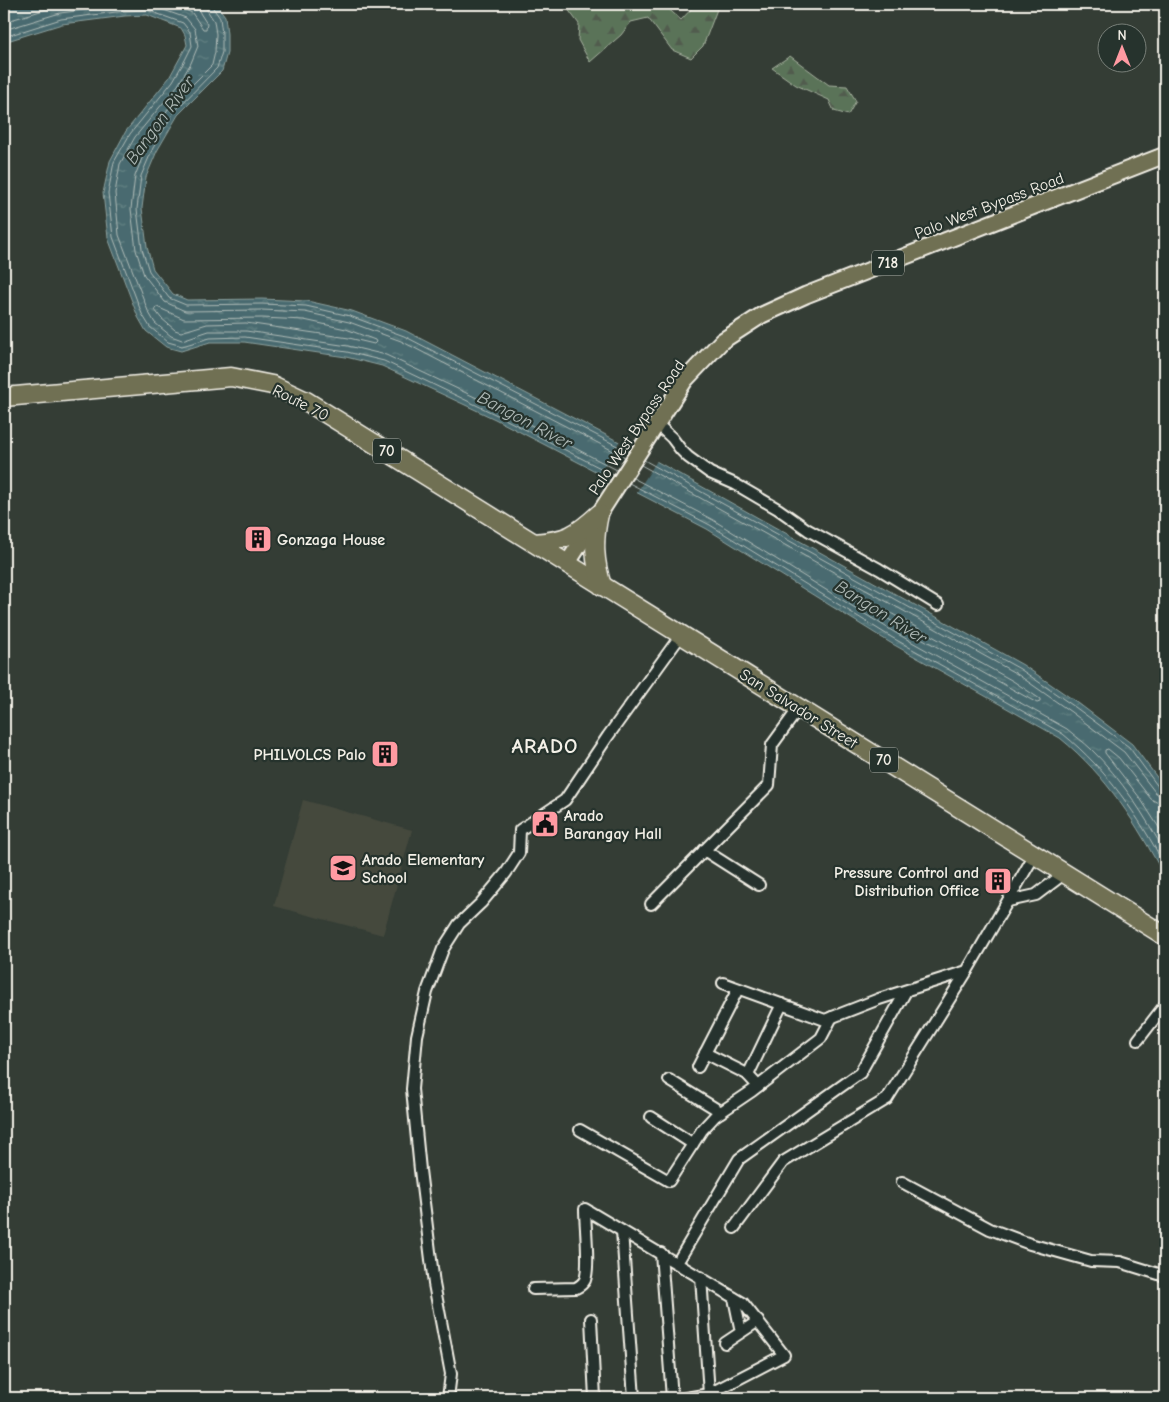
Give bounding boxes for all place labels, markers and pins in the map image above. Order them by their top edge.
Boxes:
building icon: Gonzaga House [243,524,273,554]
place label: Gonzaga House [277,531,385,549]
building icon: PHILVOLCS Palo [370,739,400,769]
place label: PHILVOLCS Palo [254,746,366,764]
place label: Arado Barangay Hall [564,807,662,843]
public building icon: Arado Barangay Hall [530,809,560,839]
place label: Arado Elementary School [362,851,485,887]
school or university icon: Arado Elementary School [328,853,358,883]
place label: Pressure Control and Distribution Office [834,864,979,900]
building icon: Pressure Control and Distribution Office [983,866,1013,896]

